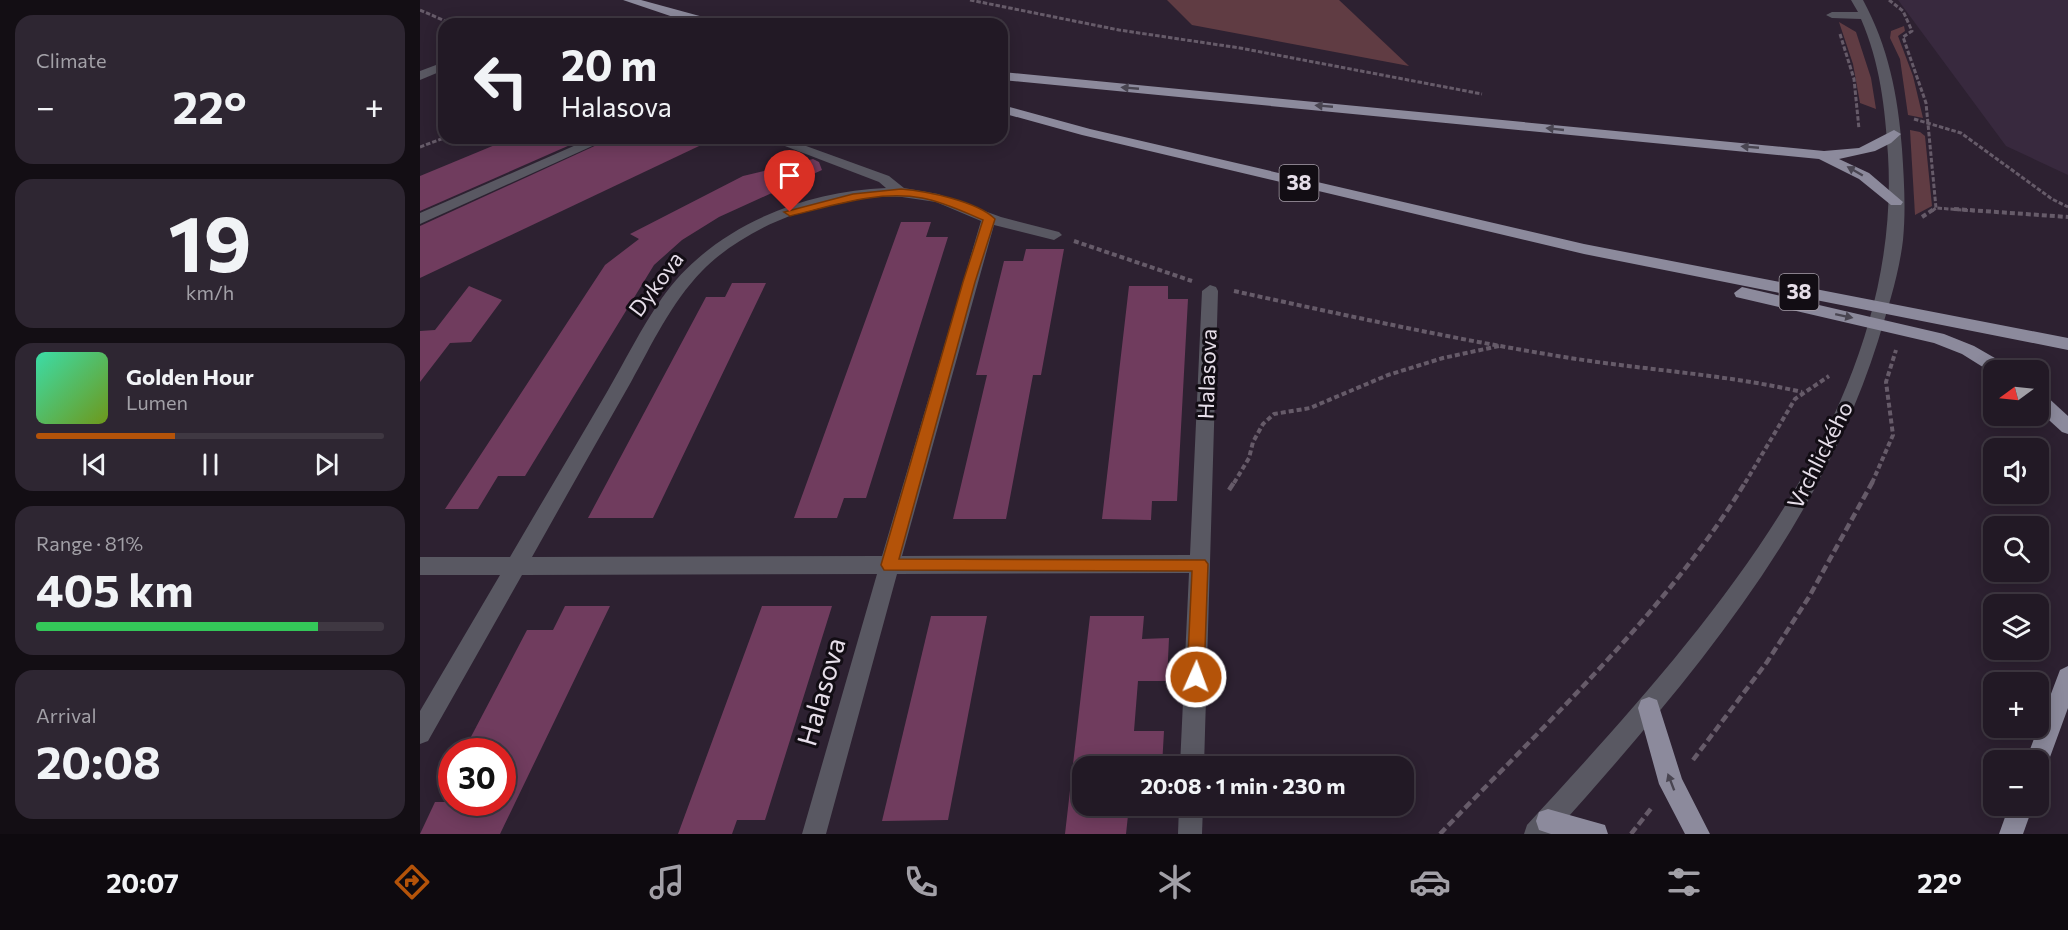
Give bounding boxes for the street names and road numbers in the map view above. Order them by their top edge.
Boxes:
road number: 38 [1280,165,1318,201]
street label: Dykova [622,246,689,322]
road number: 38 [1780,274,1818,310]
street label: Halasova [1191,328,1222,420]
street label: Vrchlického [1781,397,1858,513]
street label: Halasova [789,634,852,749]

